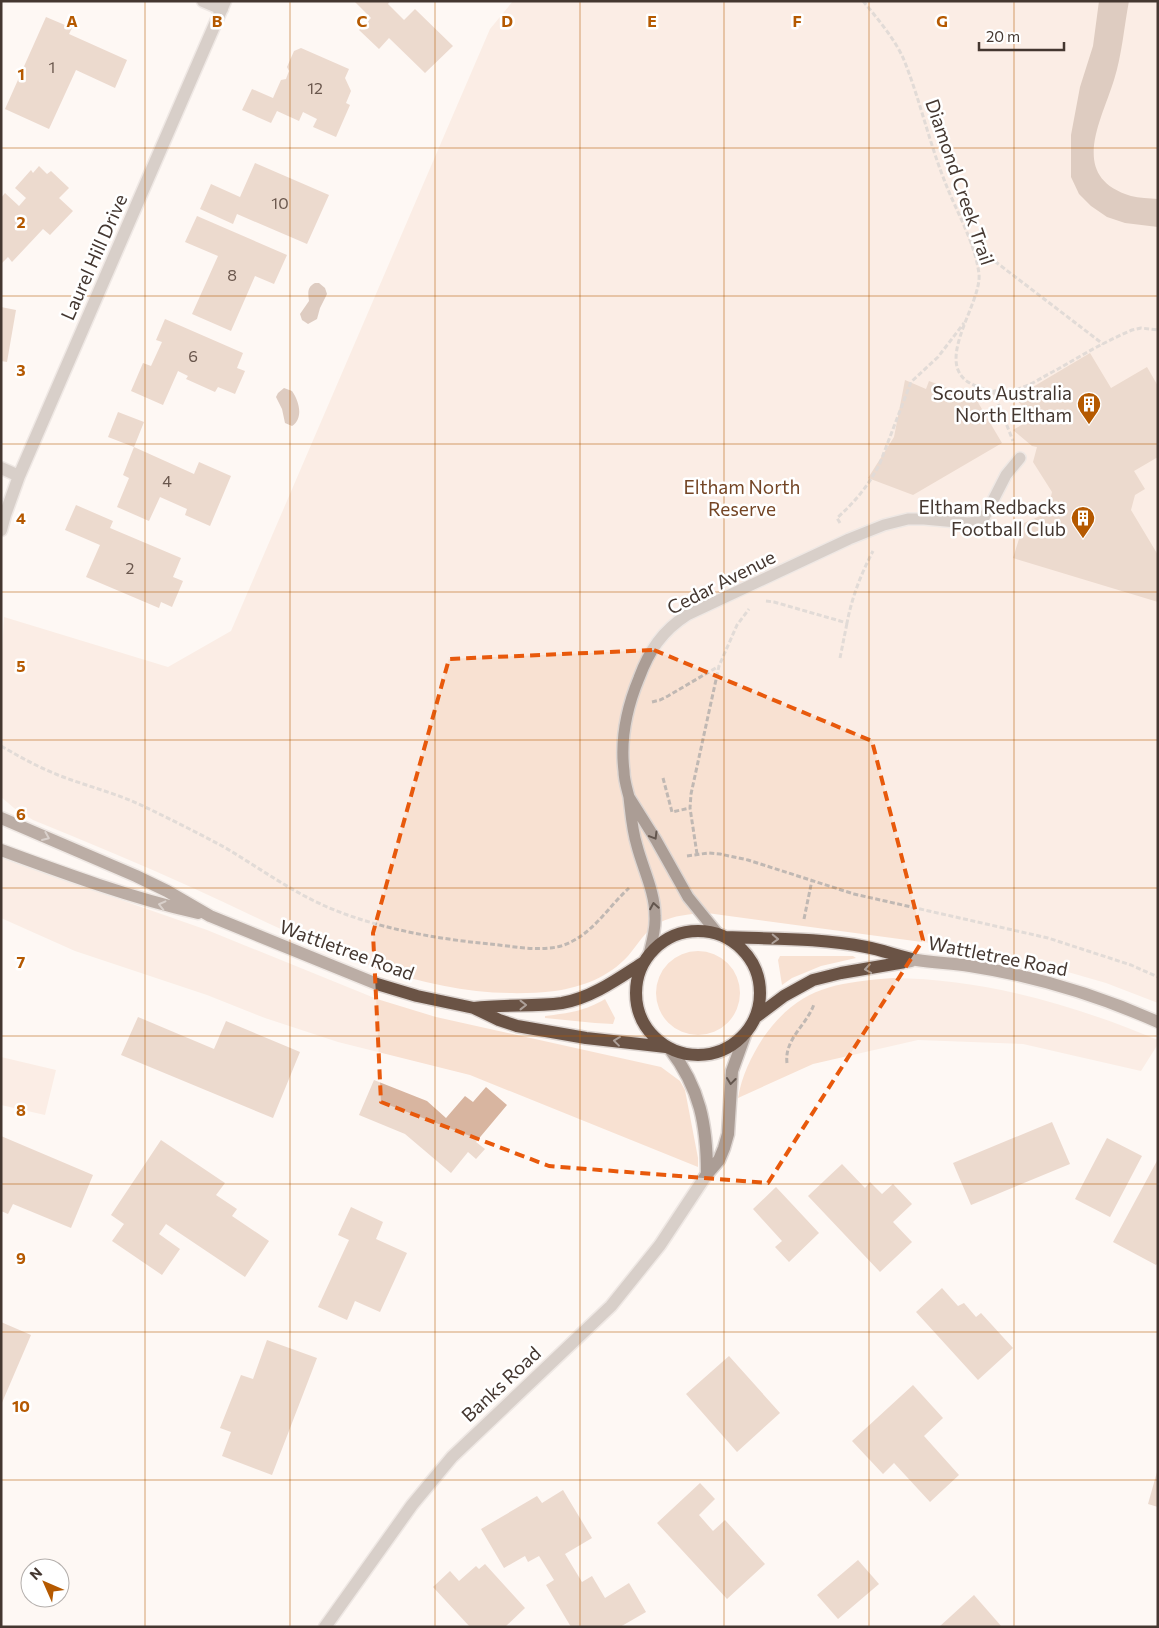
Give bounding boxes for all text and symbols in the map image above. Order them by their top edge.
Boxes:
text: A [66,11,78,30]
text: B [212,11,223,30]
text: C [357,11,368,30]
text: D [501,11,513,30]
text: E [647,11,657,30]
text: F [792,11,802,30]
text: G [936,11,948,30]
scale bar [979,20,1064,52]
text: 20 m [986,27,1020,45]
house number: 1 [49,57,55,76]
text: 1 [17,64,25,83]
house number: 12 [307,78,323,97]
street label: Diamond Creek Trail [921,96,1000,268]
street label: Laurel Hill Drive [55,190,132,323]
house number: 10 [271,193,289,212]
text: 2 [16,212,26,231]
house number: 8 [227,265,237,284]
house number: 6 [188,346,198,365]
text: 3 [16,360,26,379]
place label: Scouts Australia North Eltham [933,381,1072,426]
building icon: Scouts Australia North Eltham [1076,391,1102,425]
house number: 4 [162,471,172,490]
park label: Eltham North Reserve [684,475,800,520]
place label: Eltham Redbacks Football Club [918,495,1066,540]
building icon: Eltham Redbacks Football Club [1070,505,1096,539]
text: 4 [16,508,26,527]
street label: Cedar Avenue [663,544,779,619]
house number: 2 [126,558,135,577]
text: 5 [16,656,26,675]
text: 6 [16,804,26,823]
one-way arrow [41,831,50,842]
one-way arrow [648,831,658,840]
one-way arrow [158,900,167,911]
one-way arrow [649,902,659,911]
street label: Wattletree Road [277,914,418,985]
street label: Wattletree Road [926,931,1070,980]
one-way arrow [772,934,779,944]
text: 7 [17,952,26,971]
one-way arrow [864,963,872,974]
one-way arrow [520,1000,527,1010]
one-way arrow [613,1036,621,1047]
one-way arrow [726,1077,737,1085]
text: 8 [16,1100,26,1119]
text: 9 [16,1248,26,1267]
street label: Banks Road [456,1341,545,1426]
text: 10 [12,1396,30,1415]
north arrow [20,1558,70,1608]
text: N [26,1564,45,1583]

